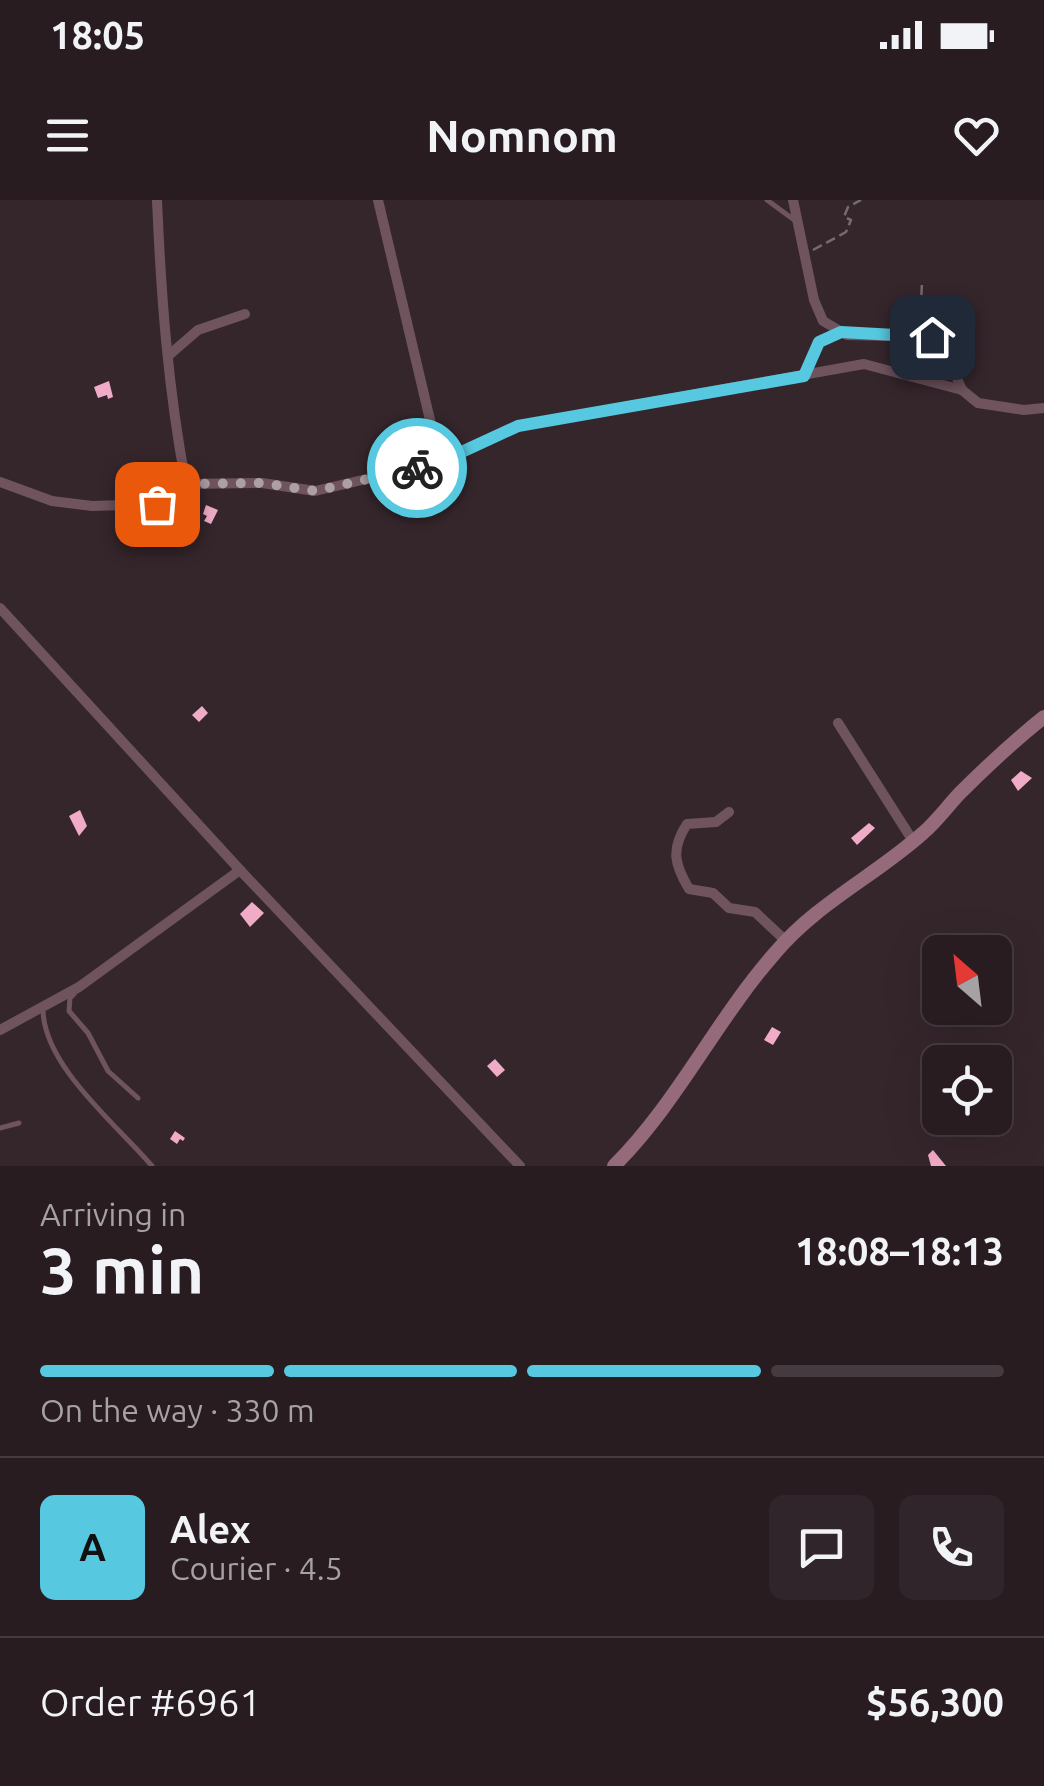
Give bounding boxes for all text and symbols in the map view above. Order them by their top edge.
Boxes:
text: 18:05 [50,14,145,56]
icon: menu [40,108,95,163]
icon: heart [949,108,1004,163]
text: Nomnom [426,110,618,161]
pin [890,295,975,380]
icon: home [905,310,960,365]
courier [367,418,467,518]
icon: bike [390,441,445,496]
pin [115,462,200,547]
icon: bag [130,477,185,532]
north arrow [922,935,1012,1025]
map controls [922,935,1012,1135]
button: locate [922,1045,1012,1135]
text: Arriving in [40,1196,186,1232]
text: 18:08–18:13 [795,1230,1004,1272]
text: 3 min [40,1233,204,1306]
text: On the way · 330 m [40,1392,315,1428]
button: chat [769,1495,874,1600]
button: phone [899,1495,1004,1600]
text: Alex [170,1508,251,1550]
text: A [79,1526,106,1568]
text: Courier · 4.5 [170,1550,343,1586]
text: Order #6961 [40,1681,261,1723]
text: $56,300 [866,1681,1004,1723]

